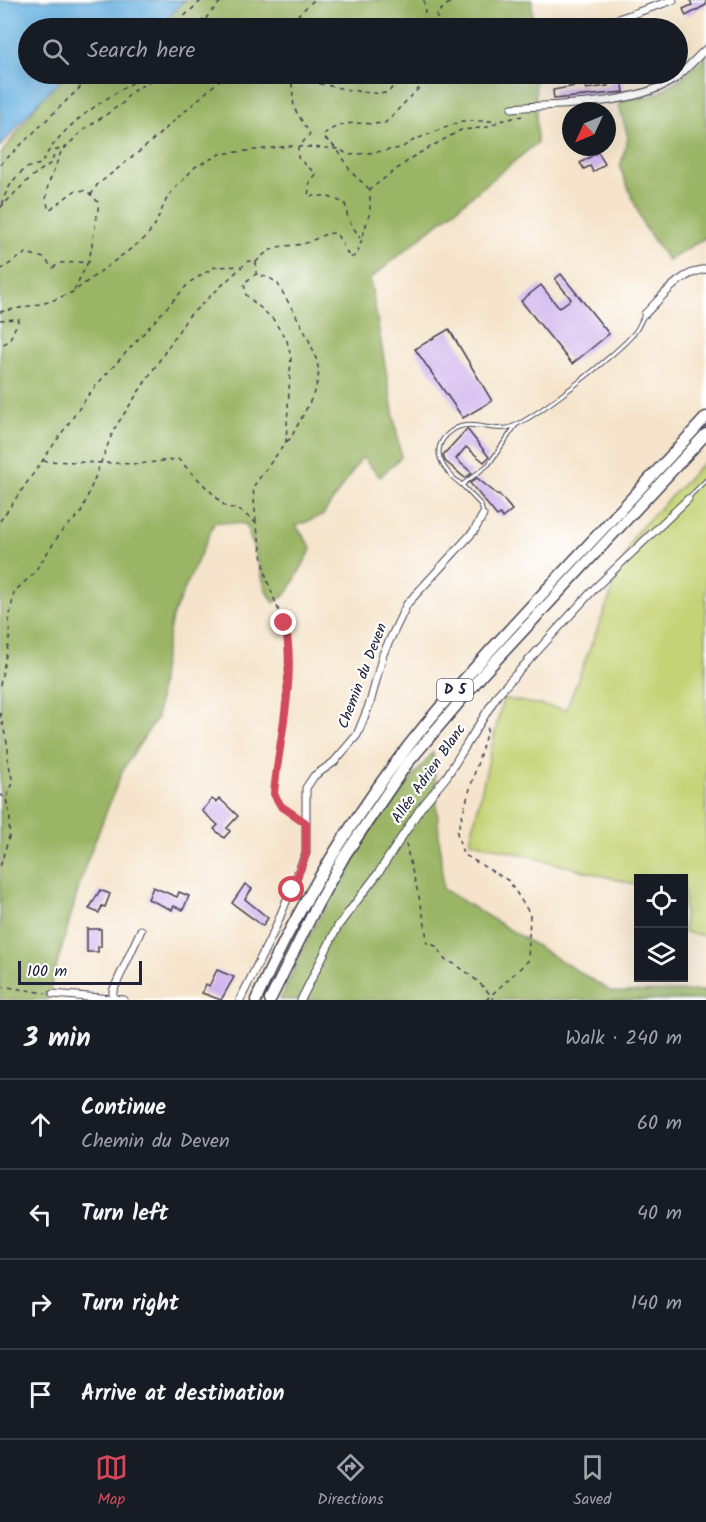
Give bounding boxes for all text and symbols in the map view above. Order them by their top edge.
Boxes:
search box [18,18,688,84]
text: Search here [87,34,195,69]
icon: search [39,35,72,68]
north arrow [562,102,616,156]
route end [270,609,296,635]
street label: Chemin du Deven [332,620,394,732]
road number: D 5 [437,679,473,701]
street label: Allée Adrien Blanc [386,719,472,829]
map controls [634,874,688,982]
button: locate [634,874,688,928]
route start [278,876,304,902]
button: layers [634,928,688,982]
scale bar [18,958,142,986]
text: 100 m [27,959,67,984]
text: 3 min [24,1018,91,1060]
text: Walk · 240 m [565,1023,682,1055]
text: Continue [81,1091,166,1126]
icon: ahead [24,1108,57,1141]
text: 60 m [637,1108,682,1140]
text: Chemin du Deven [81,1126,230,1158]
text: Turn left [81,1197,168,1232]
icon: left [24,1198,57,1231]
text: 40 m [637,1198,682,1230]
text: Turn right [81,1287,179,1322]
icon: right [24,1288,57,1321]
text: 140 m [631,1288,682,1320]
text: Arrive at destination [81,1377,284,1412]
icon: arrive [24,1378,57,1411]
tab: Map [95,1451,128,1512]
tab: Directions [317,1451,384,1512]
tab: Saved [573,1451,611,1512]

